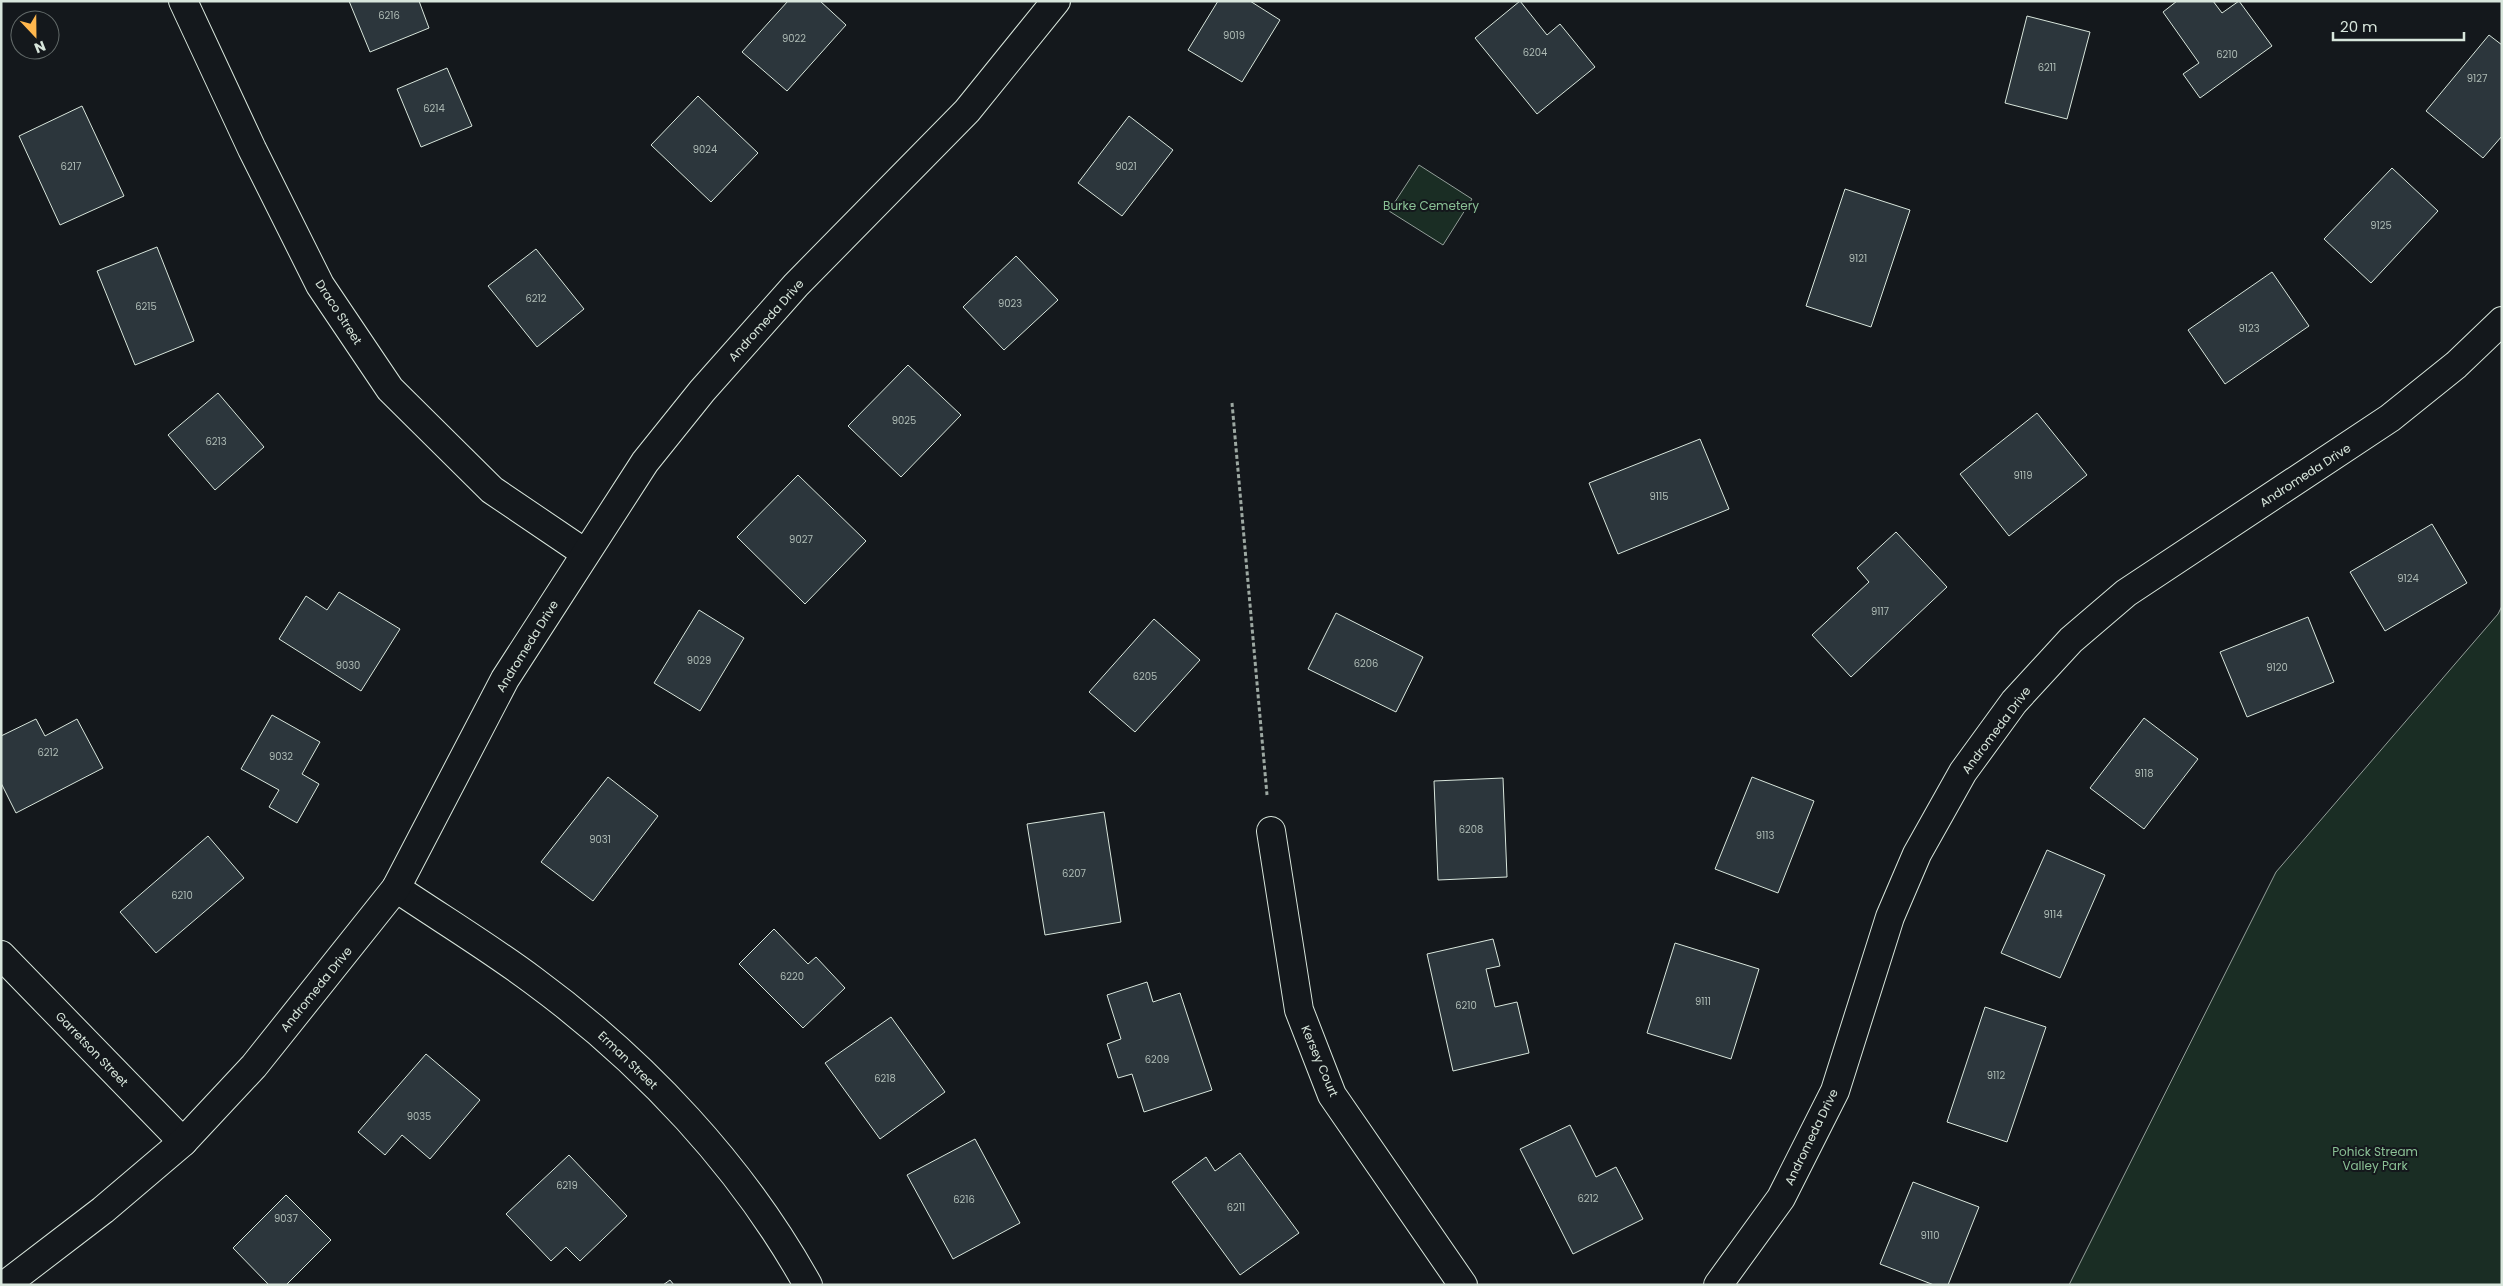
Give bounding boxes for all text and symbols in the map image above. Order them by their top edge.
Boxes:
house number: 6216 [378,8,400,23]
north arrow [10,10,60,60]
scale bar [2333,10,2464,42]
text: 20 m [2340,16,2378,37]
house number: 9019 [1223,28,1245,43]
house number: 9022 [782,31,806,46]
text: N [31,36,48,58]
house number: 6204 [1523,45,1547,60]
house number: 6210 [2216,47,2238,62]
house number: 6211 [2038,60,2056,75]
house number: 9127 [2467,71,2488,86]
house number: 6214 [423,101,445,116]
house number: 9024 [693,142,717,157]
house number: 6217 [61,159,82,174]
house number: 9021 [1115,159,1137,174]
park label: Burke Cemetery [1383,197,1479,214]
house number: 9125 [2370,218,2392,233]
house number: 9121 [1849,251,1867,266]
street label: Andromeda Drive [724,275,808,365]
street label: Draco Street [312,276,366,348]
house number: 6212 [525,291,547,306]
house number: 9023 [998,296,1022,311]
house number: 6215 [135,299,157,314]
house number: 9123 [2238,321,2260,336]
house number: 9025 [892,413,916,428]
house number: 6213 [205,434,227,449]
street label: Andromeda Drive [2256,439,2354,511]
house number: 9119 [2014,468,2033,483]
house number: 9115 [1650,489,1668,504]
house number: 9027 [789,532,813,547]
house number: 9124 [2397,571,2419,586]
street label: Andromeda Drive [492,597,562,695]
house number: 9117 [1871,604,1890,619]
house number: 9029 [687,653,711,668]
house number: 6206 [1354,656,1378,671]
house number: 9030 [336,658,360,673]
house number: 9120 [2266,660,2288,675]
house number: 6205 [1133,669,1157,684]
street label: Andromeda Drive [1958,683,2034,777]
house number: 6212 [37,745,59,760]
house number: 9032 [269,749,293,764]
house number: 9118 [2134,766,2154,781]
house number: 6208 [1459,822,1483,837]
house number: 9113 [1756,828,1774,843]
house number: 9031 [589,832,611,847]
house number: 6207 [1062,866,1086,881]
house number: 6210 [171,888,193,903]
house number: 9114 [2044,907,2063,922]
street label: Andromeda Drive [276,943,356,1035]
house number: 6220 [780,969,804,984]
house number: 9111 [1695,994,1711,1009]
house number: 6210 [1455,998,1477,1013]
street label: Garretson Street [52,1008,132,1090]
street label: Kersey Court [1297,1023,1343,1099]
street label: Erman Street [594,1027,662,1093]
house number: 6209 [1145,1052,1169,1067]
house number: 9112 [1987,1068,2005,1083]
house number: 6218 [874,1071,896,1086]
street label: Andromeda Drive [1780,1086,1842,1188]
house number: 9035 [407,1109,431,1124]
park label: Pohick Stream Valley Park [2332,1143,2418,1174]
house number: 6219 [556,1178,578,1193]
house number: 6212 [1577,1191,1599,1206]
house number: 6216 [953,1192,975,1207]
house number: 6211 [1227,1200,1245,1215]
house number: 9037 [274,1211,299,1226]
house number: 9110 [1921,1228,1939,1243]

